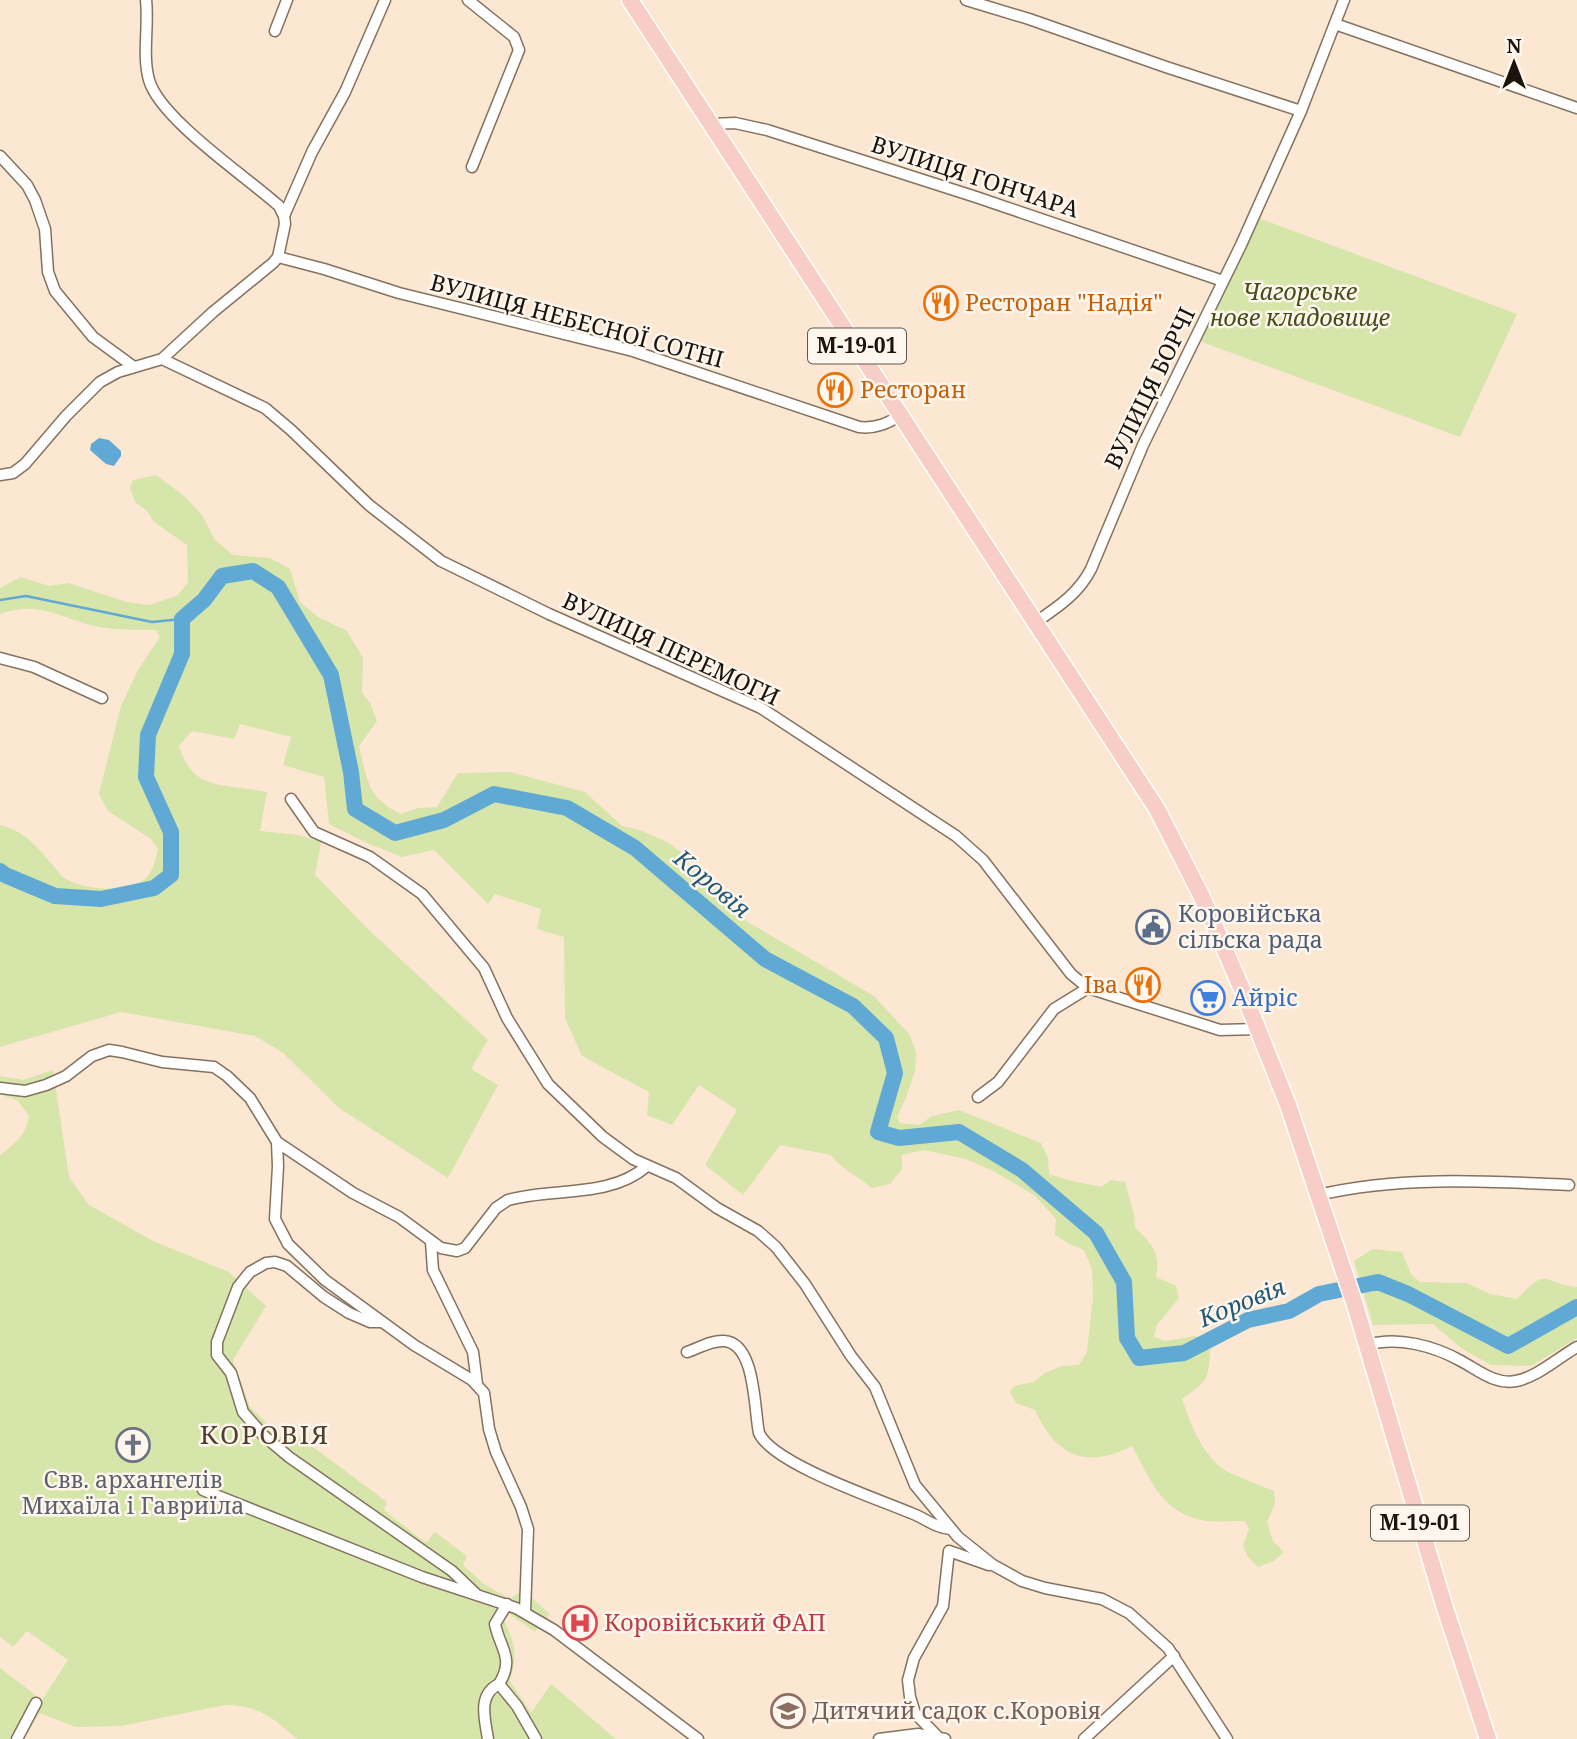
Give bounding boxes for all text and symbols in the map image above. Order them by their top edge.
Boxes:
north arrow [1479,28,1549,98]
text: N [1507,33,1522,59]
street label: ВУЛИЦЯ ГОНЧАРА [867,127,1084,225]
street label: ВУЛИЦЯ НЕБЕСНОЇ СОТНІ [427,265,728,375]
park label: Чагорське нове кладовище [1210,275,1390,333]
restaurant icon: Ресторан "Надія" [922,284,960,322]
place label: Ресторан "Надія" [965,286,1163,318]
street label: ВУЛИЦЯ БОРЧІ [1096,301,1202,474]
road number: М-19-01 [808,328,906,364]
restaurant icon: Ресторан [816,371,854,409]
place label: Ресторан [860,373,966,405]
street label: ВУЛИЦЯ ПЕРЕМОГИ [558,584,785,712]
water label: Коровія [667,840,759,925]
place label: Коровійська сільска рада [1178,897,1323,955]
public building icon: Коровійська сільска рада [1134,908,1172,946]
restaurant icon: Іва [1124,966,1162,1004]
place label: Іва [1084,968,1118,1000]
supermarket icon: Айріс [1189,979,1227,1017]
place label: Айріс [1232,981,1298,1013]
water label: Коровія [1192,1269,1290,1334]
district label: КОРОВІЯ [200,1416,330,1452]
church icon: Свв. архангелів Михаїла і Гавриїла [114,1426,152,1464]
place label: Свв. архангелів Михаїла і Гавриїла [22,1463,244,1521]
road number: М-19-01 [1371,1506,1469,1540]
hospital icon: Коровійський ФАП [561,1604,599,1642]
place label: Коровійський ФАП [604,1606,826,1638]
school or university icon: Дитячий садок с.Коровія [769,1692,807,1730]
place label: Дитячий садок с.Коровія [812,1694,1101,1726]

